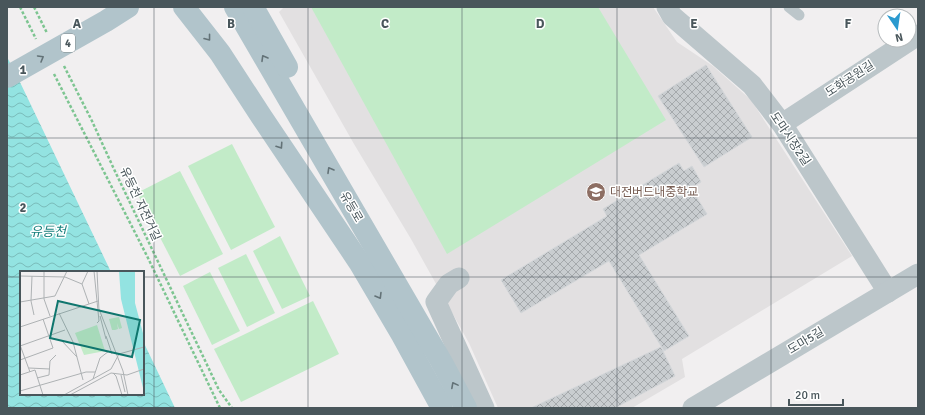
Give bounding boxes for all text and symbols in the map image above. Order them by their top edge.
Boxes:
north arrow [877,8,917,48]
text: A [73,16,82,32]
text: B [227,16,235,32]
text: C [381,16,389,32]
text: D [536,16,545,32]
text: E [690,16,698,32]
text: F [845,16,852,32]
text: N [894,30,904,44]
one-way arrow [203,33,210,40]
road number: 4 [61,34,75,52]
one-way arrow [262,55,269,62]
one-way arrow [37,56,44,63]
street label: 도화공원길 [823,58,877,100]
text: 1 [19,62,27,78]
street label: 도마시장2길 [767,109,813,169]
one-way arrow [275,141,282,148]
street label: 유등천 자전거길 [116,165,164,243]
one-way arrow [327,167,334,174]
school or university icon: 대전버드내중학교 [585,181,607,203]
place label: 대전버드내중학교 [610,185,698,200]
street label: 유등로 [336,189,366,225]
text: 2 [19,200,27,216]
water label: 유등천 [30,224,67,240]
inset map [20,271,144,395]
one-way arrow [374,292,381,299]
street label: 도마5길 [785,324,827,358]
one-way arrow [451,381,458,389]
scale bar [789,381,843,407]
text: 20 m [795,388,820,403]

